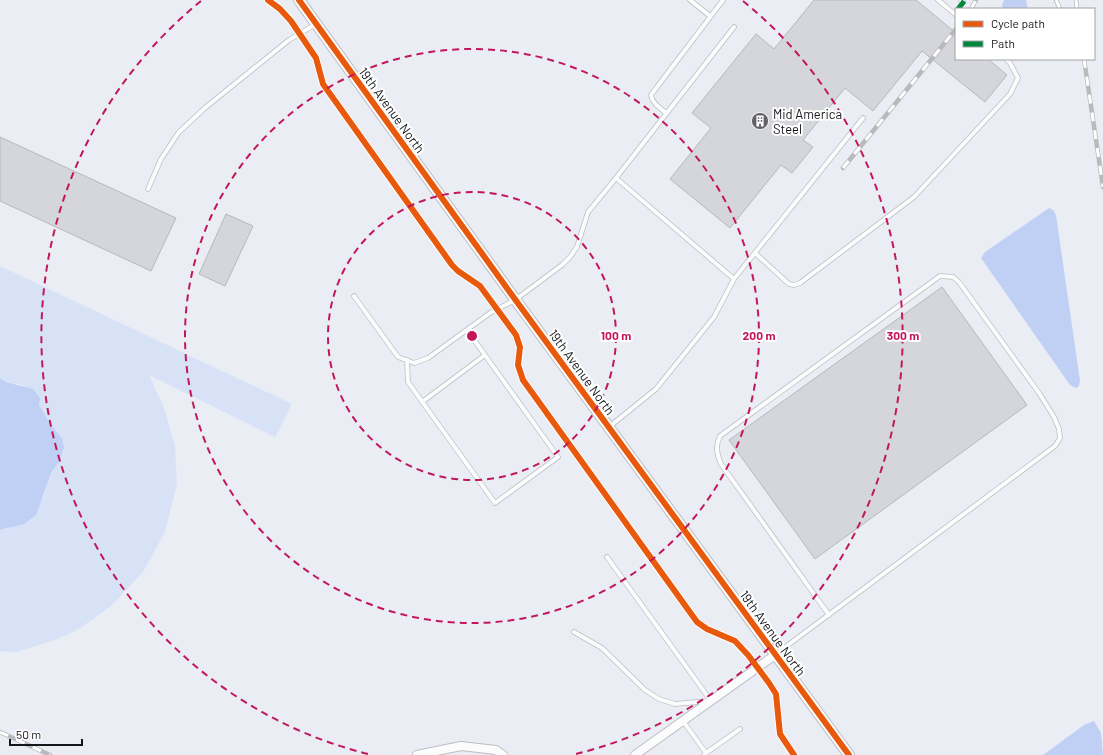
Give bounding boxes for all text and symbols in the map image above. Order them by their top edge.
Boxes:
legend [955,8,1095,60]
text: Cycle path [991,16,1045,30]
text: Path [991,36,1015,50]
street label: 19th Avenue North [356,64,428,156]
place label: Mid America Steel [773,106,842,137]
building icon: Mid America Steel [750,111,770,131]
street label: 19th Avenue North [546,326,618,418]
text: 100 m [601,328,631,342]
text: 200 m [743,328,775,342]
text: 300 m [887,328,919,342]
centre of rings [465,329,479,343]
street label: 19th Avenue North [737,587,809,679]
scale bar [10,721,82,747]
text: 50 m [16,727,41,741]

